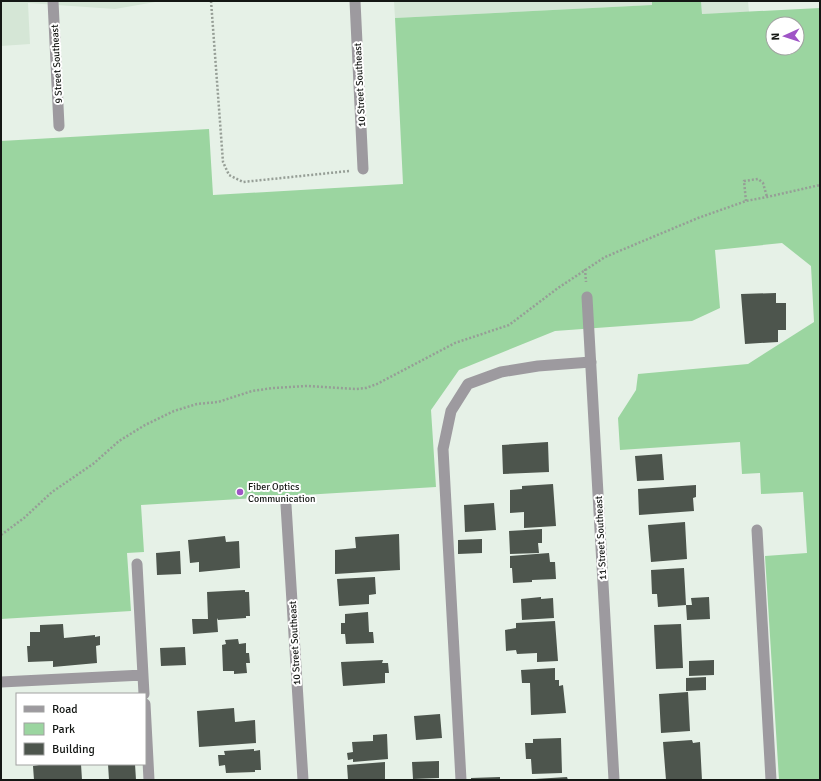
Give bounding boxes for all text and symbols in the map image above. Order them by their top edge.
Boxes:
north arrow [765,16,805,56]
street label: 9 Street Southeast [49,24,65,104]
text: N [769,32,782,41]
street label: 10 Street Southeast [352,42,368,127]
place label: Fiber Optics Communication [248,481,315,505]
marker: Fiber Optics Communication [235,487,245,497]
street label: 11 Street Southeast [593,495,609,580]
street label: 10 Street Southeast [287,600,303,685]
legend [16,693,146,765]
text: Road [52,702,78,717]
text: Park [52,722,75,737]
text: Building [52,742,95,757]

